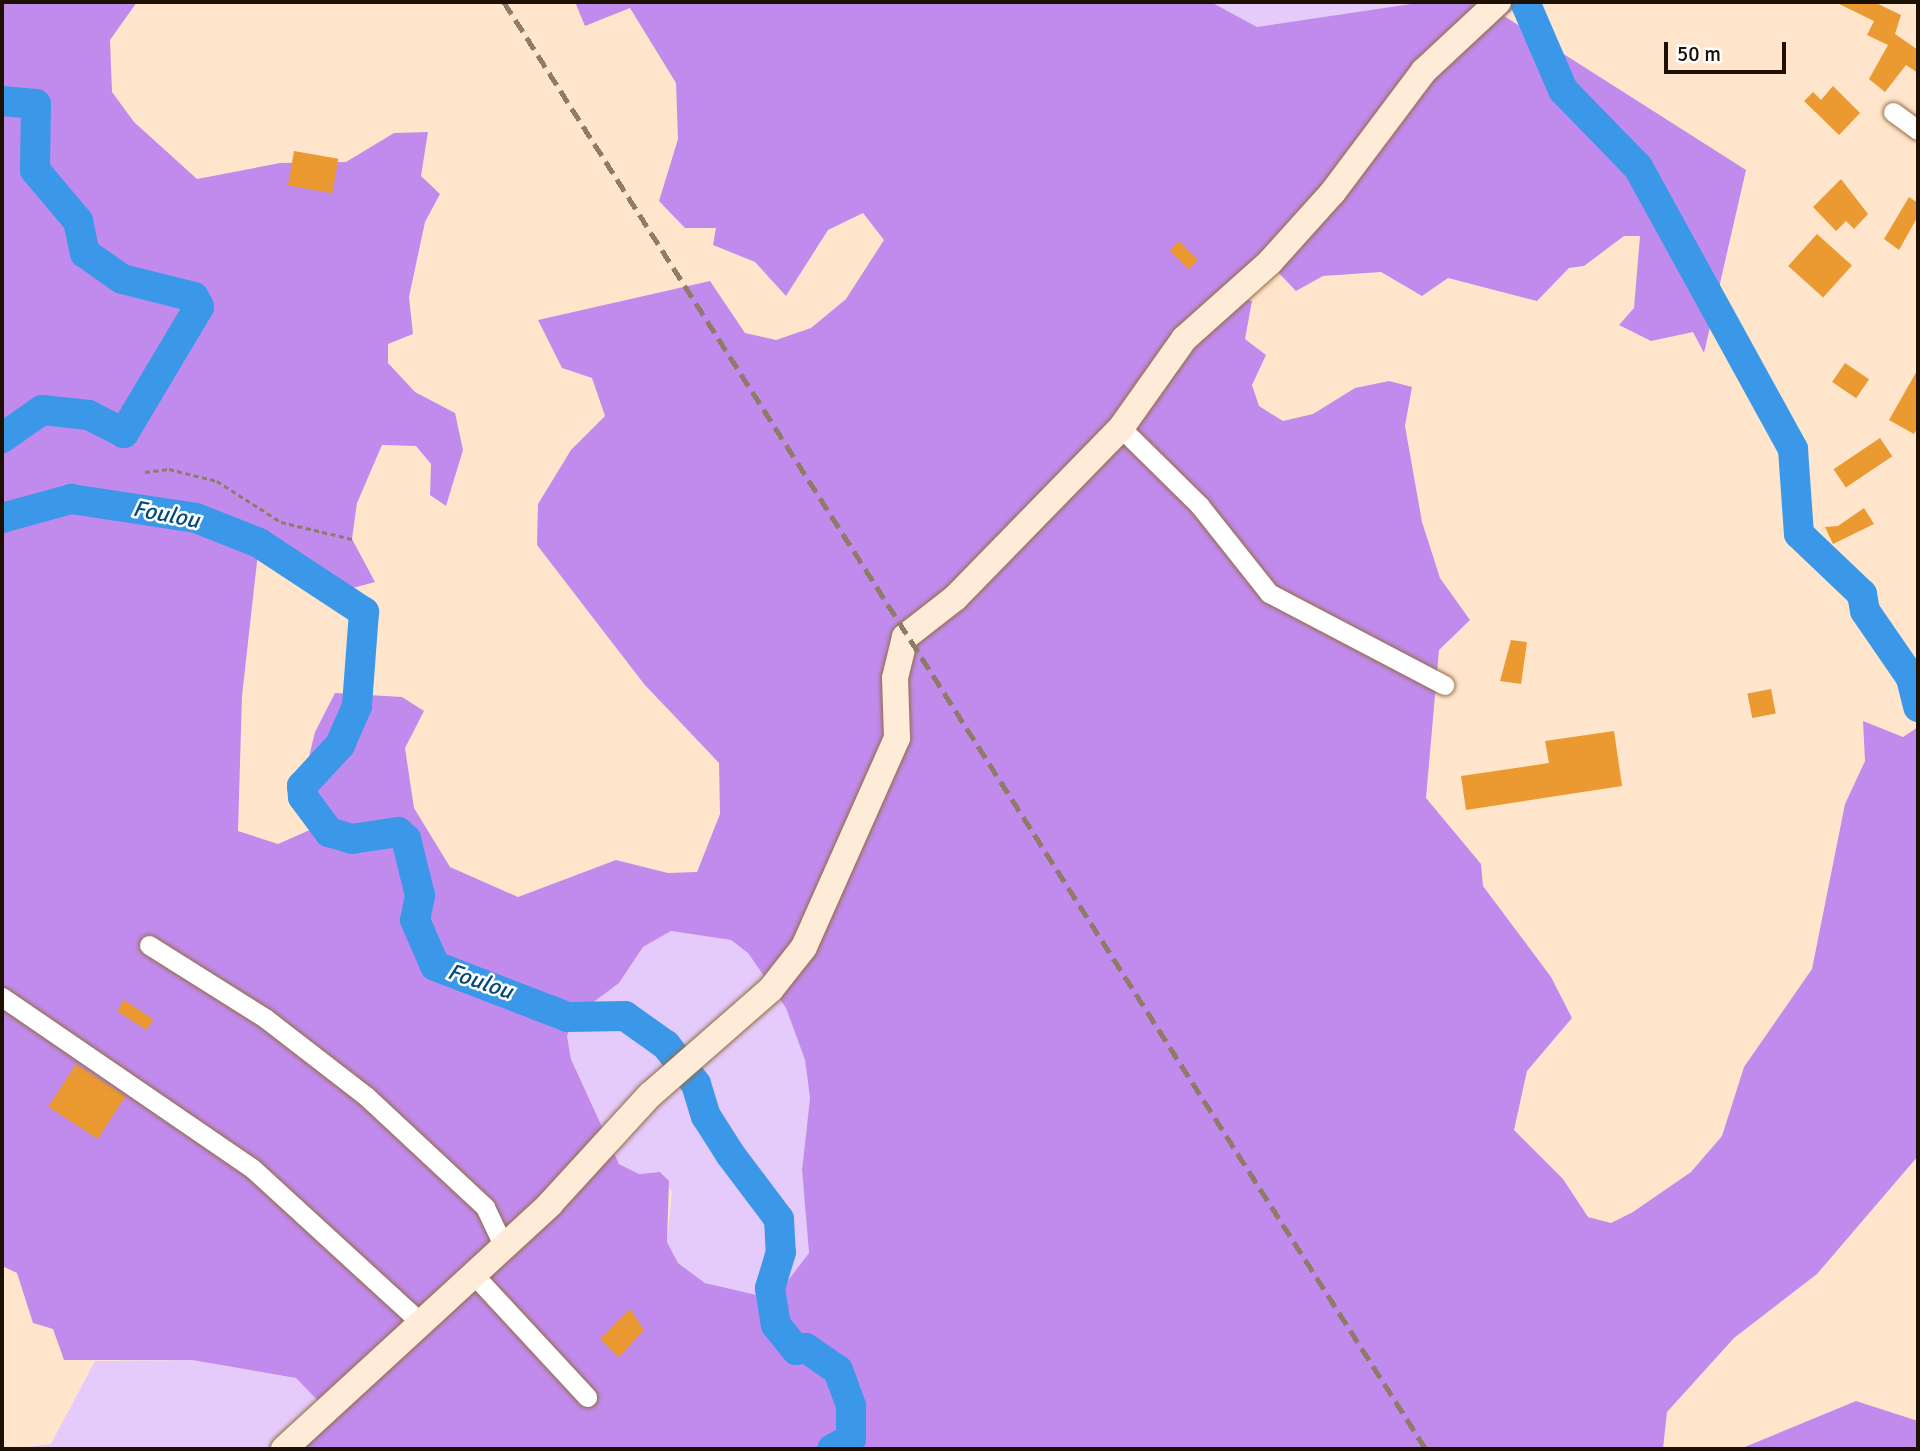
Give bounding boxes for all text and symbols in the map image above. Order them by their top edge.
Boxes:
scale bar [1668,28,1790,72]
text: 50 m [1677,41,1721,67]
water label: Foulou [131,495,201,535]
water label: Foulou [444,958,516,1006]

